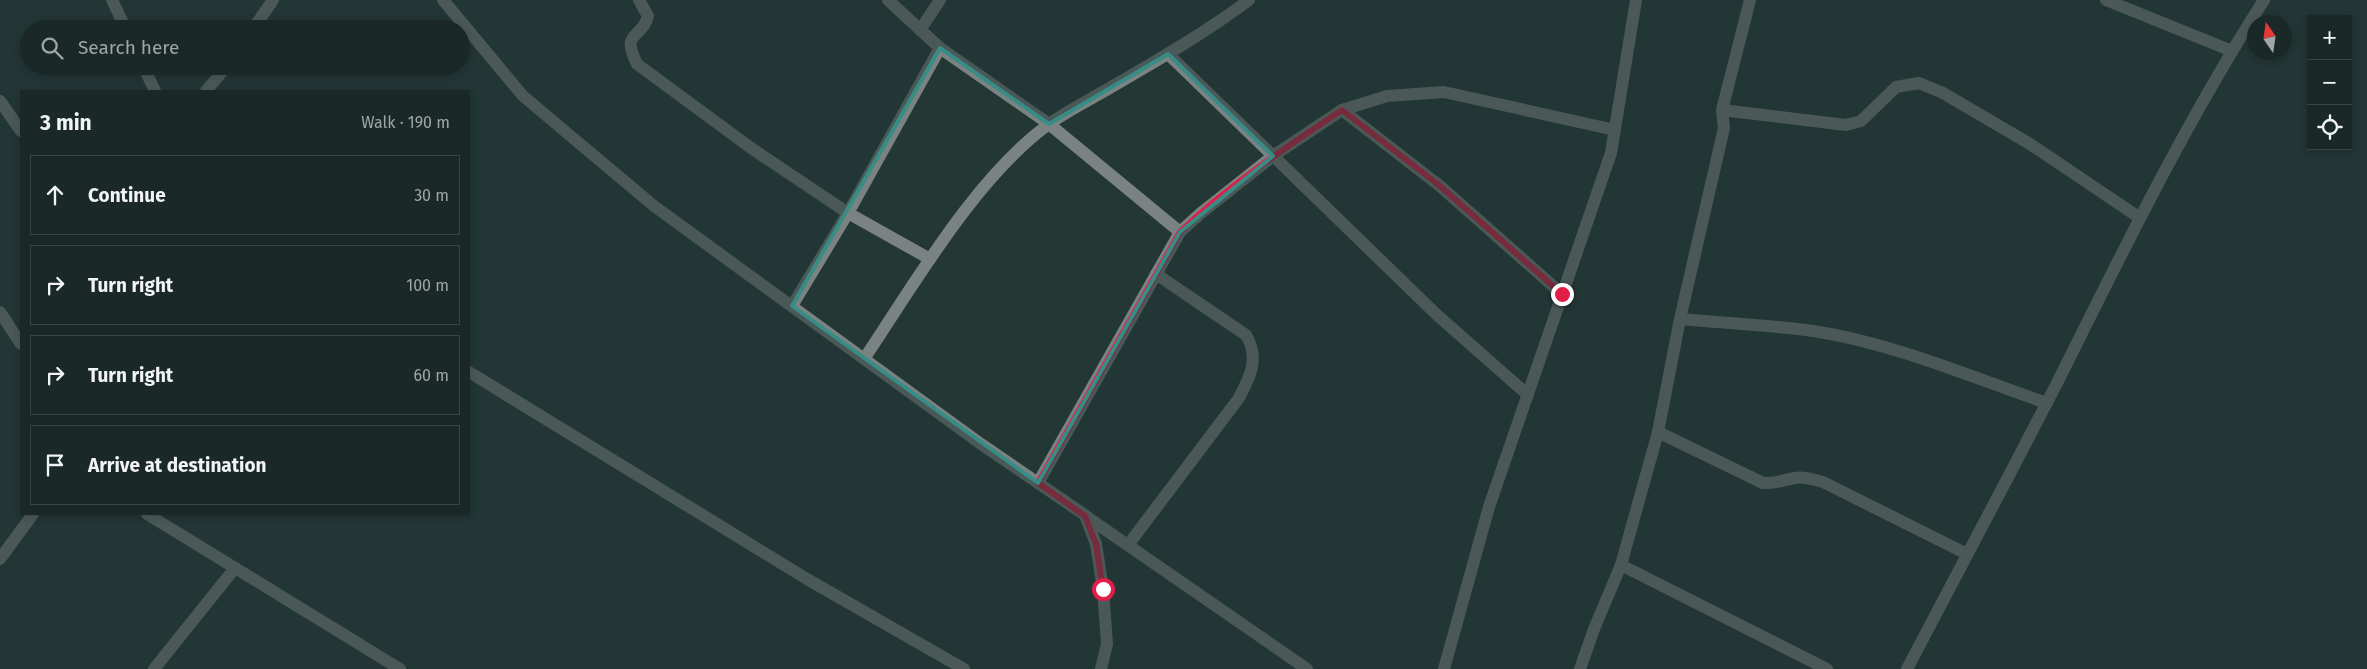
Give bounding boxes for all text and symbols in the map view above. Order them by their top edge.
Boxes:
north arrow [2247,15,2292,60]
map controls [2307,15,2352,150]
button: + [2307,15,2352,60]
search box [20,20,470,75]
icon: search [38,34,66,62]
text: Search here [78,36,179,59]
button: − [2307,60,2352,105]
button: locate [2307,105,2352,150]
text: 3 min [40,110,92,136]
text: Walk · 190 m [361,113,450,132]
icon: ahead [41,181,69,209]
text: Continue [88,184,166,207]
text: 30 m [414,186,449,205]
icon: right [41,271,69,299]
text: Turn right [88,274,173,297]
text: 100 m [406,276,449,295]
route end [1551,283,1574,306]
icon: right [41,361,69,389]
text: Turn right [88,364,173,387]
text: 60 m [414,366,449,385]
icon: arrive [41,451,69,479]
text: Arrive at destination [88,454,267,477]
route start [1092,578,1115,601]

